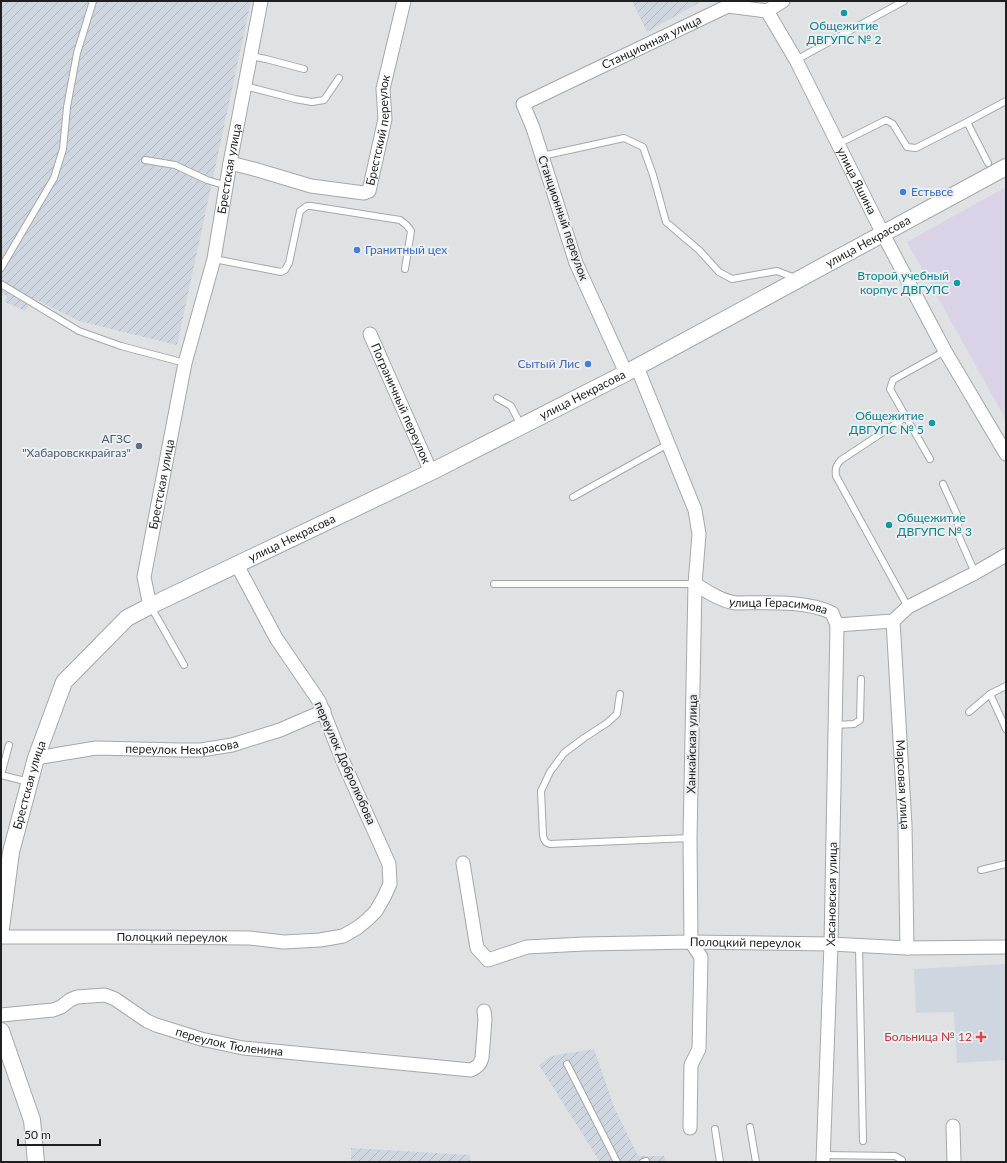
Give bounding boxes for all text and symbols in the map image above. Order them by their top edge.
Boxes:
marker: Общежитие ДВГУПС № 2 [839,8,849,18]
street label: Станционная улица [599,12,704,72]
place label: Общежитие ДВГУПС № 2 [807,18,882,47]
street label: Брестский переулок [362,72,393,187]
street label: Брестская улица [214,122,244,215]
street label: улица Яшина [834,144,880,217]
street label: Станционный переулок [535,153,592,283]
place label: Естьвсе [911,184,953,199]
marker: Естьвсе [898,187,908,197]
street label: улица Некрасова [823,212,913,270]
place label: Гранитный цех [365,242,447,257]
marker: Гранитный цех [352,245,362,255]
place label: Второй учебный корпус ДВГУПС [857,268,949,297]
marker: Второй учебный корпус ДВГУПС [952,278,962,288]
street label: Пограничный переулок [368,341,435,467]
place label: Сытый Лис [517,356,580,371]
marker: Сытый Лис [583,359,593,369]
street label: улица Некрасова [537,366,628,423]
place label: Общежитие ДВГУПС № 5 [849,408,924,437]
marker: Общежитие ДВГУПС № 5 [927,418,937,428]
place label: АГЗС "Хабаровсккрайгаз" [22,431,131,460]
street label: Брестская улица [145,438,177,531]
marker: АГЗС "Хабаровсккрайгаз" [134,441,144,451]
place label: Общежитие ДВГУПС № 3 [897,510,972,539]
street label: улица Некрасова [246,511,338,565]
marker: Общежитие ДВГУПС № 3 [884,520,894,530]
street label: улица Герасимова [727,594,830,617]
street label: Ханкайская улица [683,694,700,794]
street label: переулок Добролюбова [312,699,379,827]
street label: переулок Некрасова [125,735,240,757]
street label: Брестская улица [9,738,49,831]
street label: Марсовая улица [893,739,913,830]
street label: Хасановская улица [823,842,840,947]
street label: Полоцкий переулок [116,929,228,945]
street label: Полоцкий переулок [690,934,802,951]
street label: переулок Тюленина [174,1024,284,1059]
place label: Больница № 12 [884,1029,972,1044]
marker: Больница № 12 [975,1031,987,1043]
scale bar [18,1121,100,1147]
text: 50 m [24,1127,51,1142]

